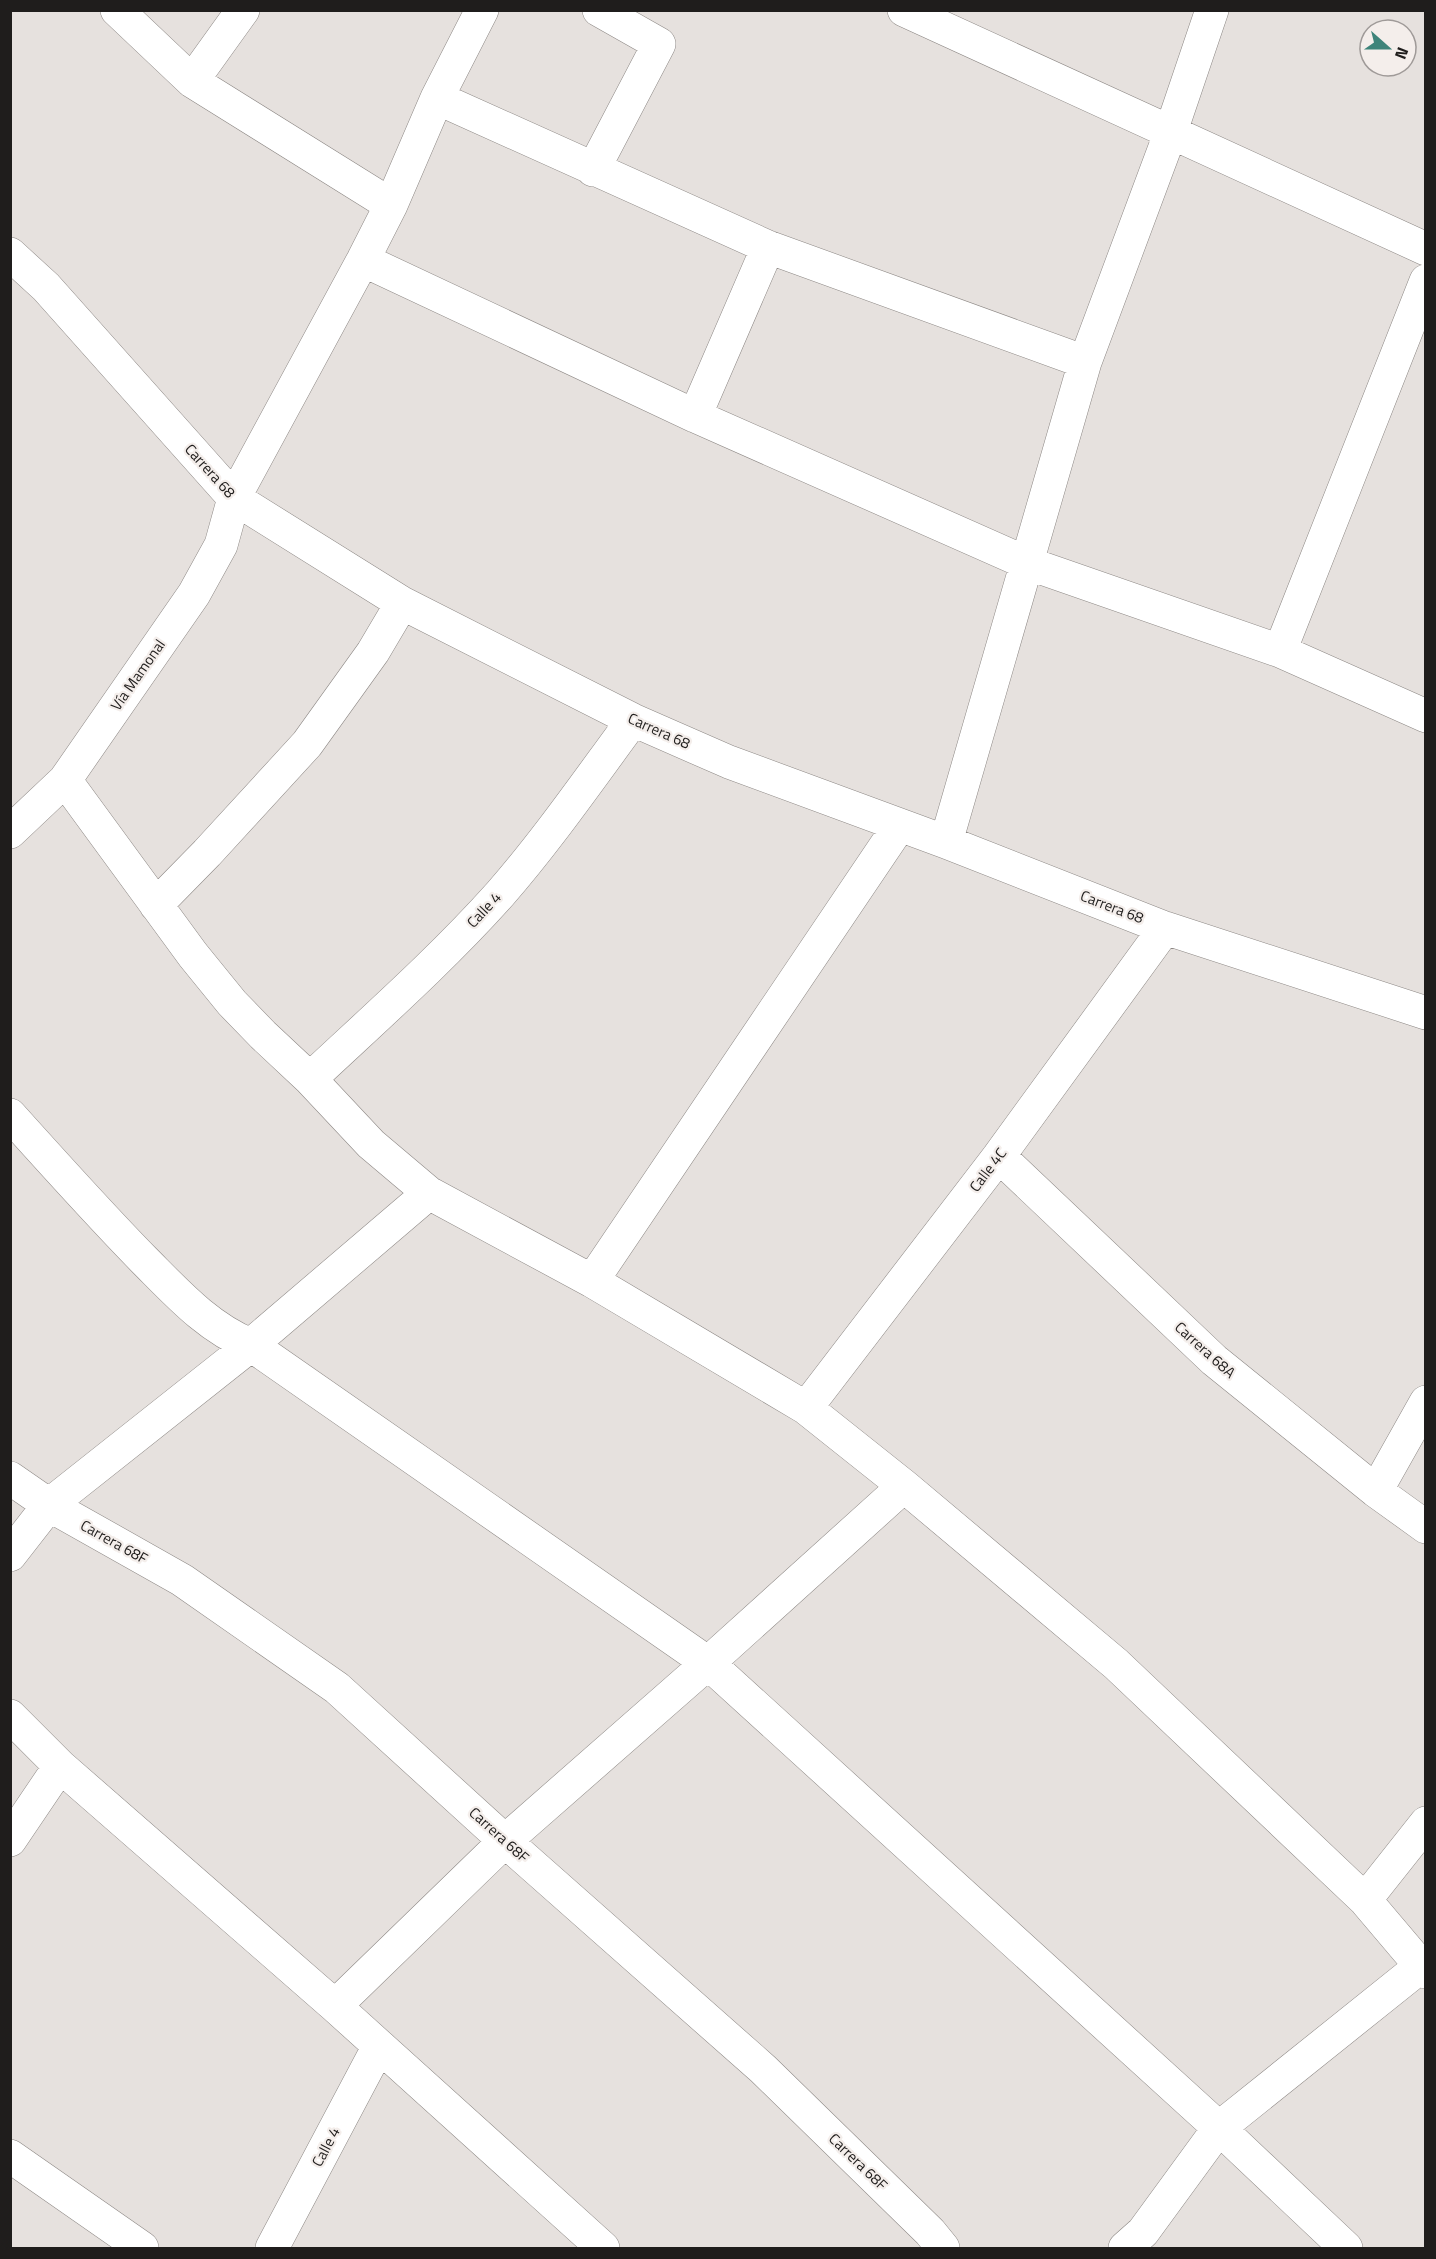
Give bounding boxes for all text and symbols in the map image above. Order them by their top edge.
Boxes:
north arrow [1358,18,1418,78]
text: N [1389,44,1415,63]
street label: Carrera 68 [180,438,241,503]
street label: Vía Mamonal [105,634,171,715]
street label: Carrera 68 [624,707,694,755]
street label: Carrera 68 [1077,884,1147,929]
street label: Calle 4 [461,886,506,933]
street label: Calle 4C [963,1143,1012,1197]
street label: Carrera 68A [1170,1316,1241,1383]
street label: Carrera 68F [76,1514,152,1570]
street label: Carrera 68F [464,1801,535,1868]
street label: Calle 4 [306,2123,346,2171]
street label: Carrera 68F [824,2128,893,2196]

